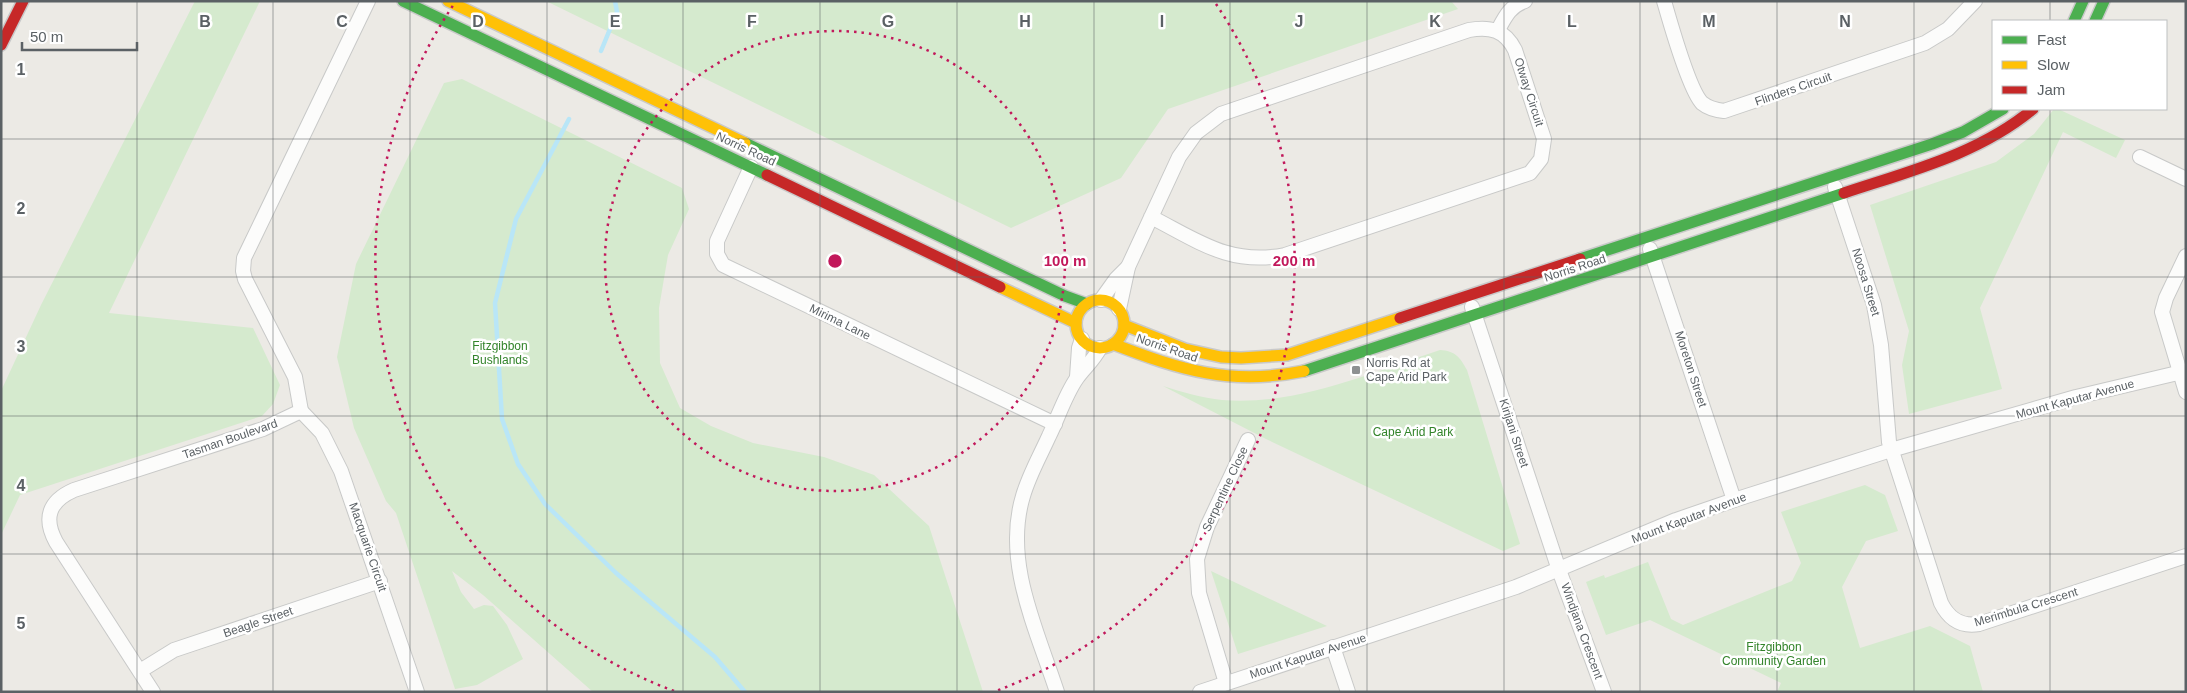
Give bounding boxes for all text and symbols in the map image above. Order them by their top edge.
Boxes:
text: B [199,13,211,30]
text: C [336,13,348,30]
text: D [472,13,484,30]
text: E [610,13,621,30]
text: F [747,13,757,30]
text: G [882,13,894,30]
text: H [1019,13,1031,30]
text: I [1160,13,1164,30]
text: J [1295,13,1303,30]
text: K [1429,13,1441,30]
text: L [1567,13,1577,30]
text: M [1702,13,1716,30]
text: N [1839,13,1851,30]
scale bar [22,20,138,52]
legend [1992,20,2167,110]
text: 50 m [30,28,63,45]
text: Fast [2037,31,2067,48]
street label: Otway Circuit [1511,56,1547,129]
text: Slow [2037,56,2070,73]
text: 1 [17,61,26,78]
street label: Flinders Circuit [1753,69,1834,109]
text: Jam [2037,81,2065,98]
street label: Norris Road [714,129,778,169]
text: 2 [17,200,26,217]
street label: Noosa Street [1849,246,1883,318]
street label: Norris Road [1542,251,1608,285]
centre of rings [826,252,844,270]
text: 100 m [1044,252,1086,269]
text: 200 m [1273,252,1315,269]
street label: Mirima Lane [807,301,873,343]
street label: Moreton Street [1672,329,1710,410]
street label: Norris Road [1134,331,1200,365]
text: 3 [17,338,26,355]
park label: Fitzgibbon Bushlands [472,339,528,367]
place label: Norris Rd at Cape Arid Park [1366,356,1448,384]
marker: Norris Rd at Cape Arid Park [1350,364,1362,376]
street label: Mount Kaputar Avenue [2014,376,2136,422]
street label: Kirijani Street [1496,397,1532,470]
street label: Tasman Boulevard [181,416,279,462]
park label: Cape Arid Park [1373,425,1454,439]
street label: Serpentine Close [1199,444,1251,534]
text: 4 [17,477,26,494]
street label: Mount Kaputar Avenue [1630,490,1749,546]
street label: Macquarie Circuit [346,501,390,594]
street label: Windjana Crescent [1558,581,1606,682]
street label: Merimbula Crescent [1973,584,2080,629]
street label: Beagle Street [221,603,295,640]
text: 5 [17,615,26,632]
street label: Mount Kaputar Avenue [1248,630,1368,681]
park label: Fitzgibbon Community Garden [1722,640,1826,668]

